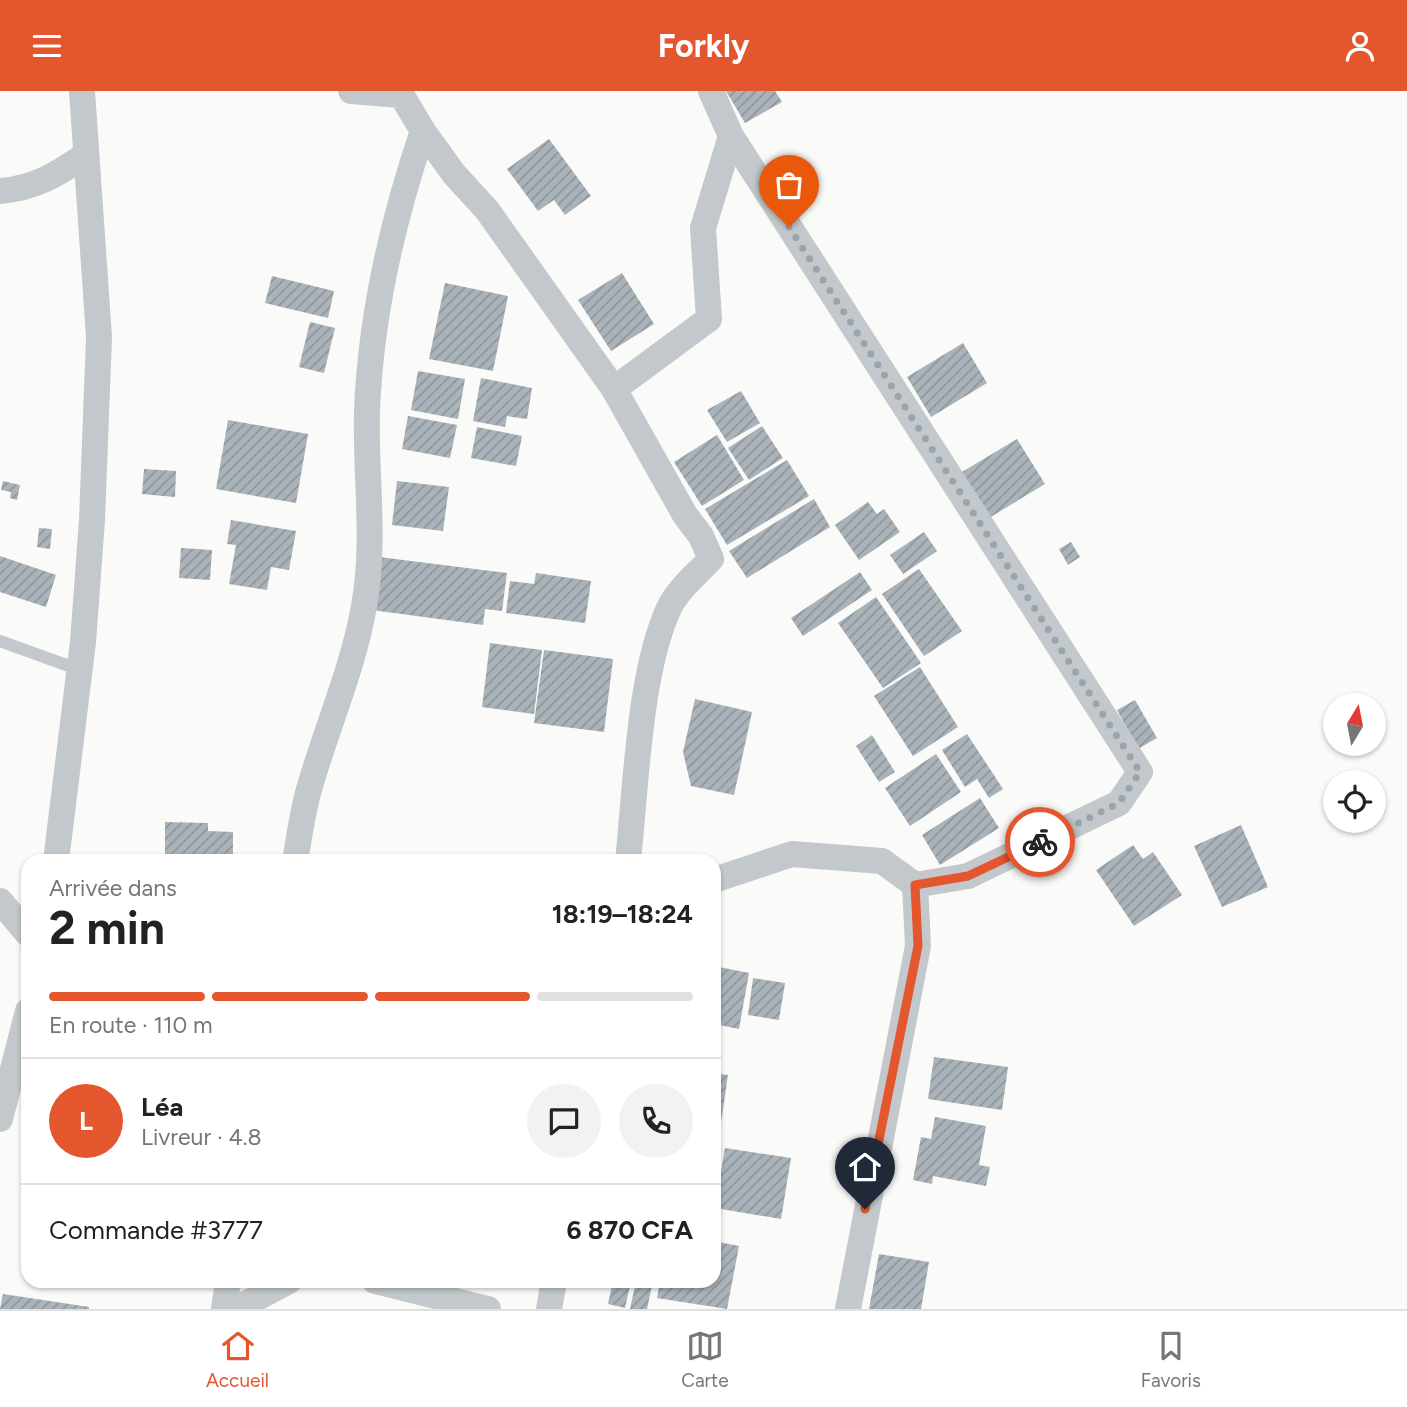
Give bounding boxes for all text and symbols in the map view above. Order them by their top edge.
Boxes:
icon: menu [28,27,66,65]
text: Forkly [658,27,749,65]
icon: person [1341,27,1379,65]
pin [759,155,819,227]
icon: bag [770,166,808,204]
north arrow [1323,693,1386,756]
map controls [1323,693,1386,833]
button: locate [1323,770,1386,833]
courier [1005,807,1075,877]
icon: bike [1021,823,1059,861]
text: Arrivée dans [49,874,177,902]
text: 18:19–18:24 [552,898,693,930]
text: 2 min [49,900,165,956]
text: En route · 110 m [49,1011,212,1039]
button: chat [527,1084,601,1158]
button: phone [619,1084,693,1158]
text: Léa [141,1091,183,1123]
text: L [79,1105,93,1137]
text: Livreur · 4.8 [141,1123,262,1151]
pin [835,1137,895,1209]
icon: home [846,1148,884,1186]
text: Commande #3777 [49,1214,263,1246]
text: 6 870 CFA [567,1214,693,1246]
tab: Accueil [206,1327,269,1392]
tab: Carte [681,1327,729,1392]
tab: Favoris [1141,1327,1201,1392]

